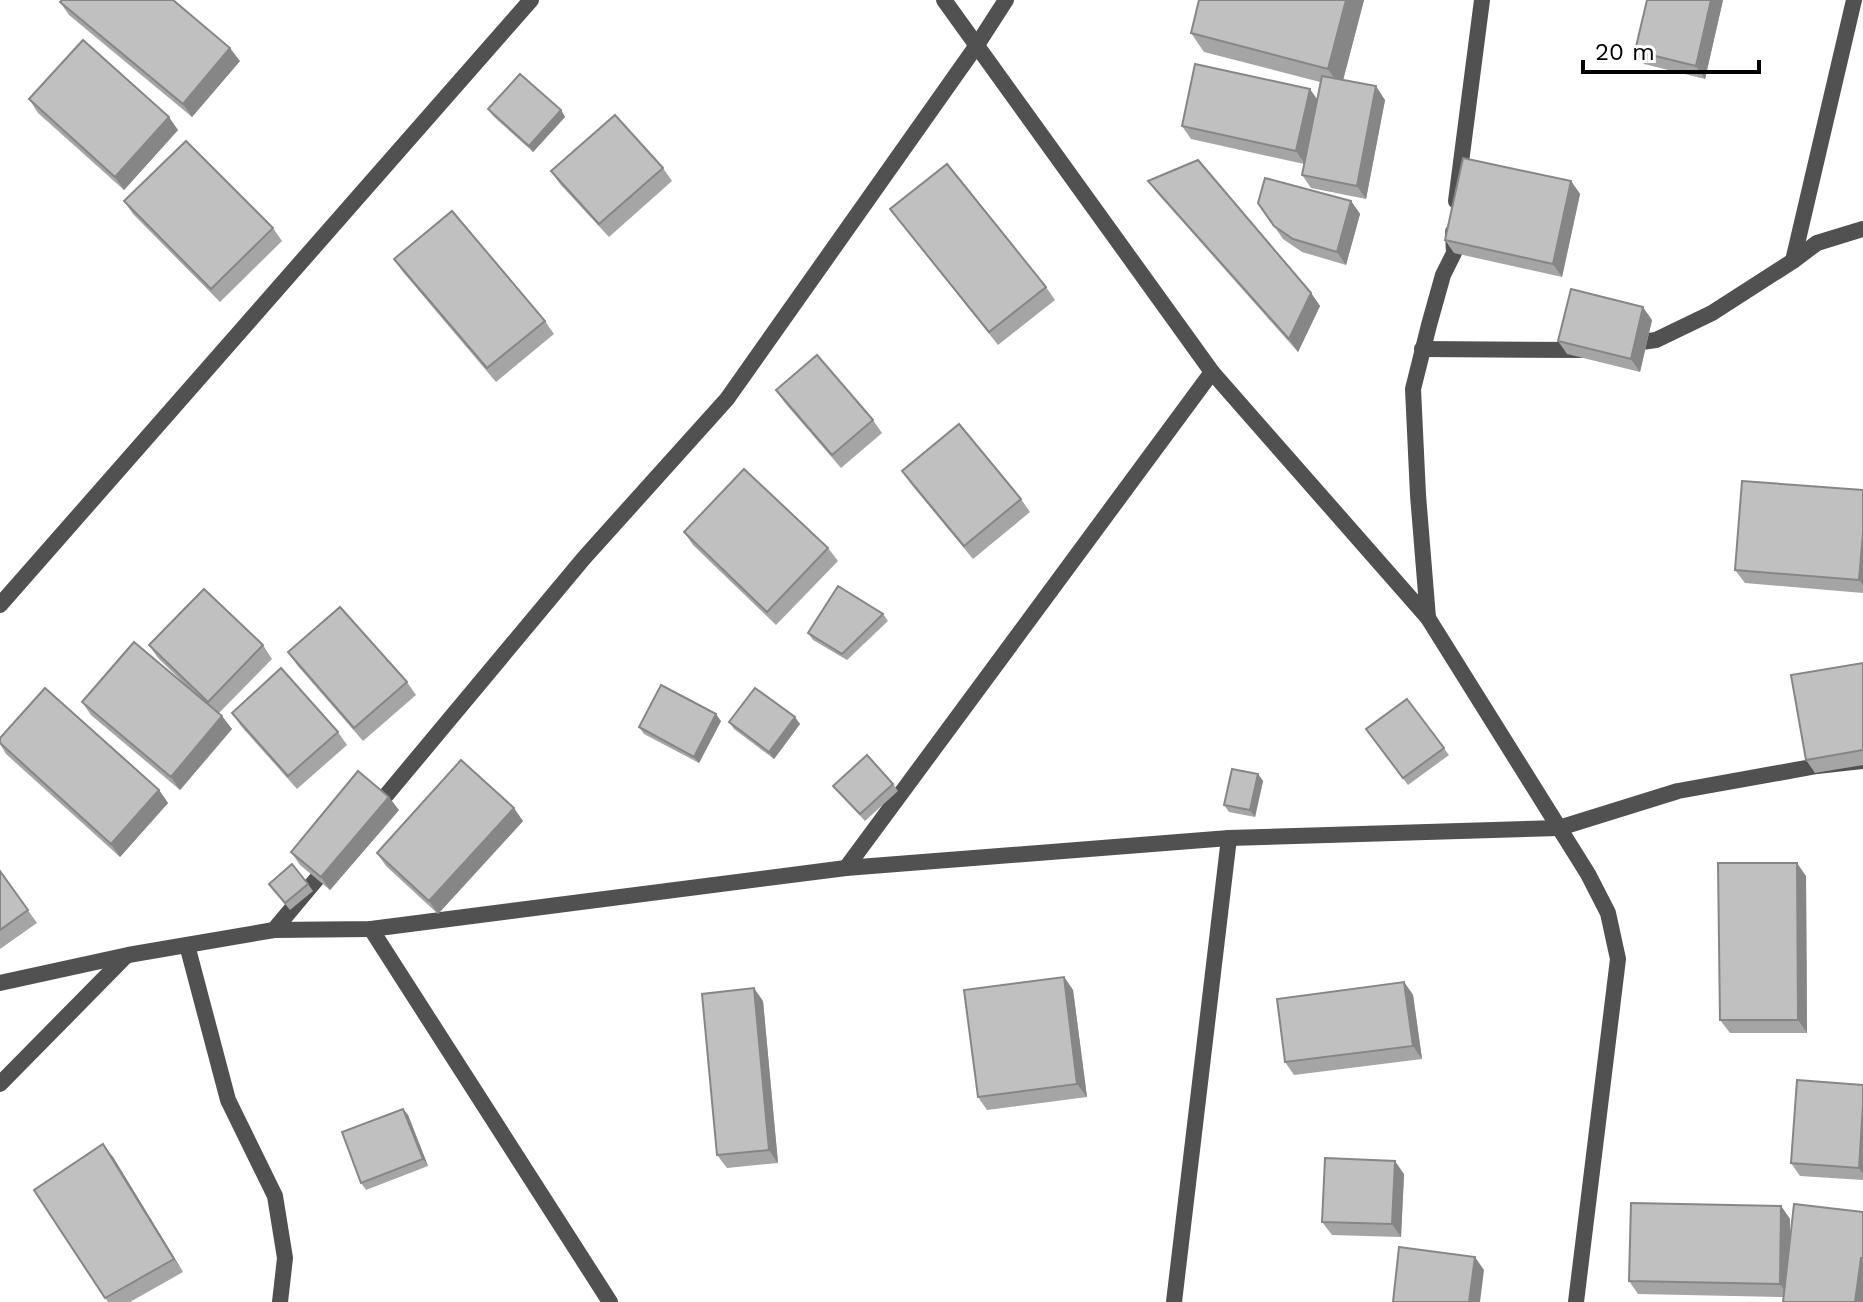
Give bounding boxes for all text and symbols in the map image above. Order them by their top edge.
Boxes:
scale bar [1583,24,1759,74]
text: 20 m [1595,38,1655,66]

